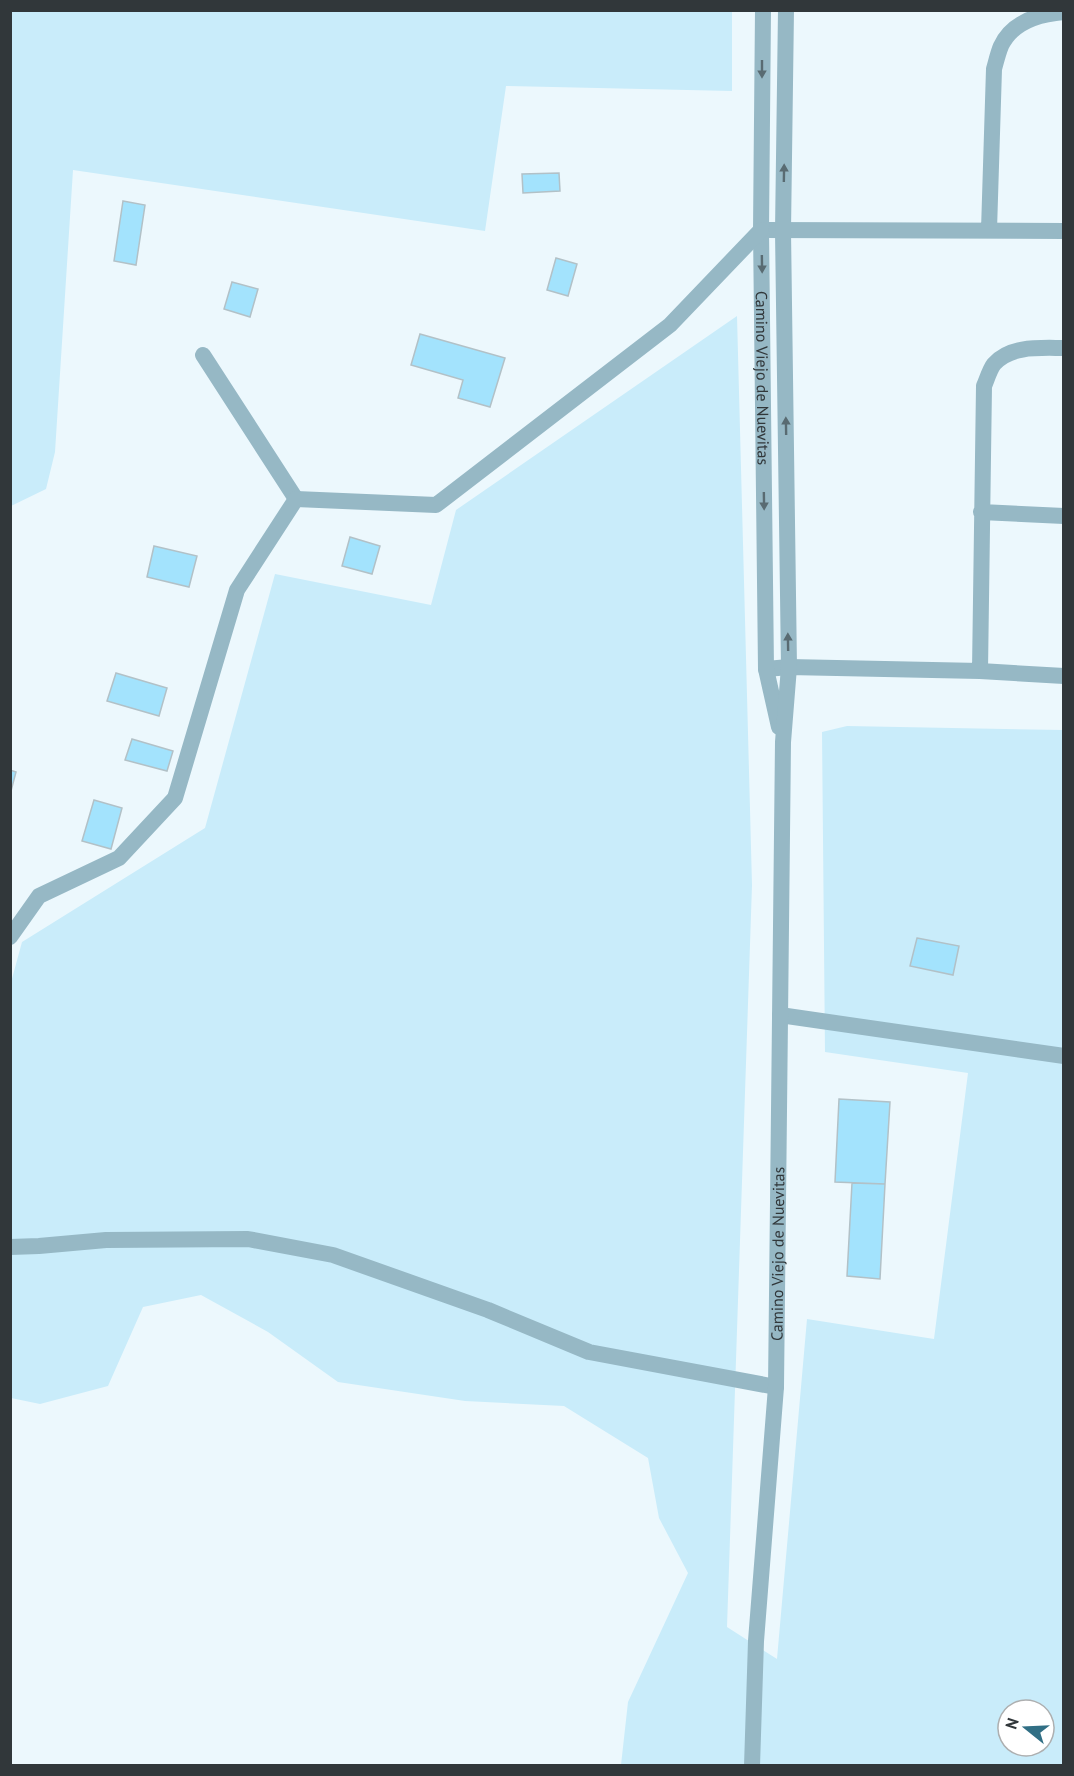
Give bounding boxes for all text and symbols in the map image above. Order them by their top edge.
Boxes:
one-way arrow [758,59,767,78]
one-way arrow [779,163,789,182]
one-way arrow [757,254,767,273]
street label: Camino Viejo de Nuevitas [752,291,774,465]
one-way arrow [781,416,791,435]
one-way arrow [759,491,769,510]
one-way arrow [783,632,793,651]
street label: Camino Viejo de Nuevitas [766,1166,788,1341]
north arrow [996,1698,1056,1758]
text: N [1001,1715,1023,1731]

